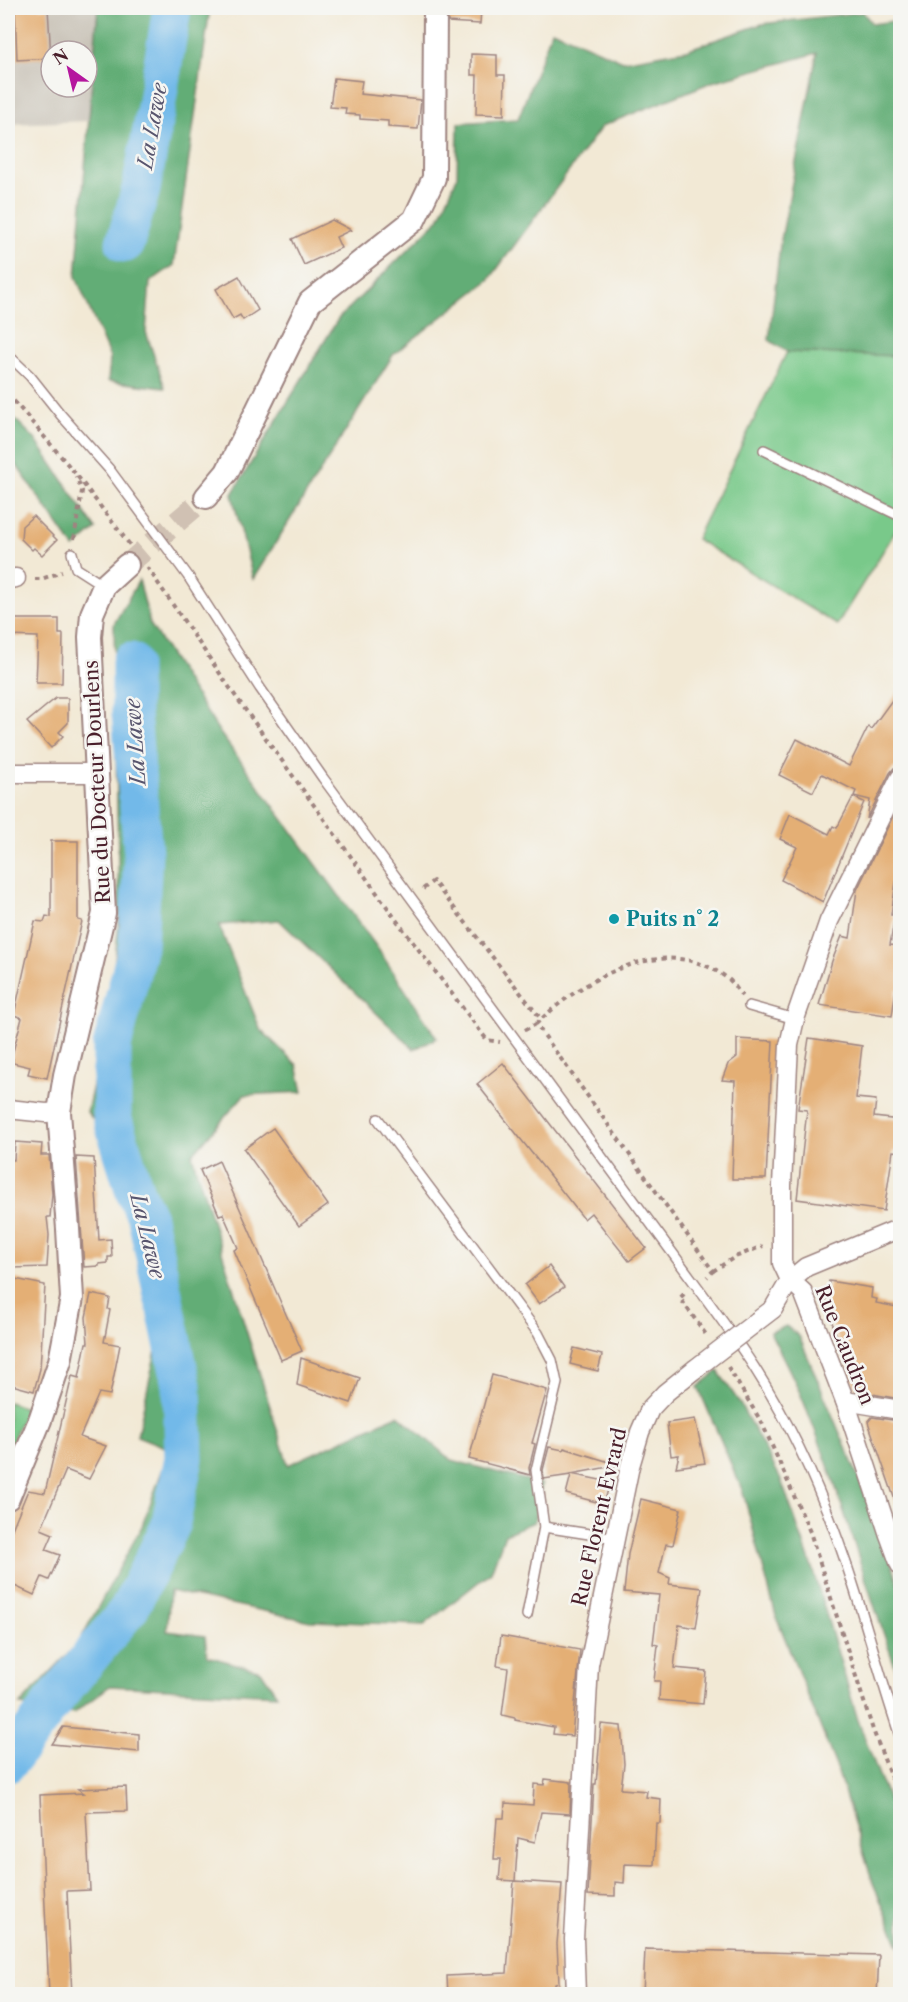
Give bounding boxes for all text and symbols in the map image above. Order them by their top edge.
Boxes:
north arrow [39,39,99,99]
text: N [49,44,72,69]
water label: La Lawe [132,80,172,173]
street label: Rue du Docteur Dourlens [79,660,115,904]
water label: La Lawe [119,697,151,788]
place label: Puits n° 2 [626,907,719,931]
marker: Puits n° 2 [607,912,621,926]
water label: La Lawe [125,1189,171,1282]
street label: Rue Caudron [810,1282,880,1409]
street label: Rue Florent Evrard [567,1425,631,1609]

